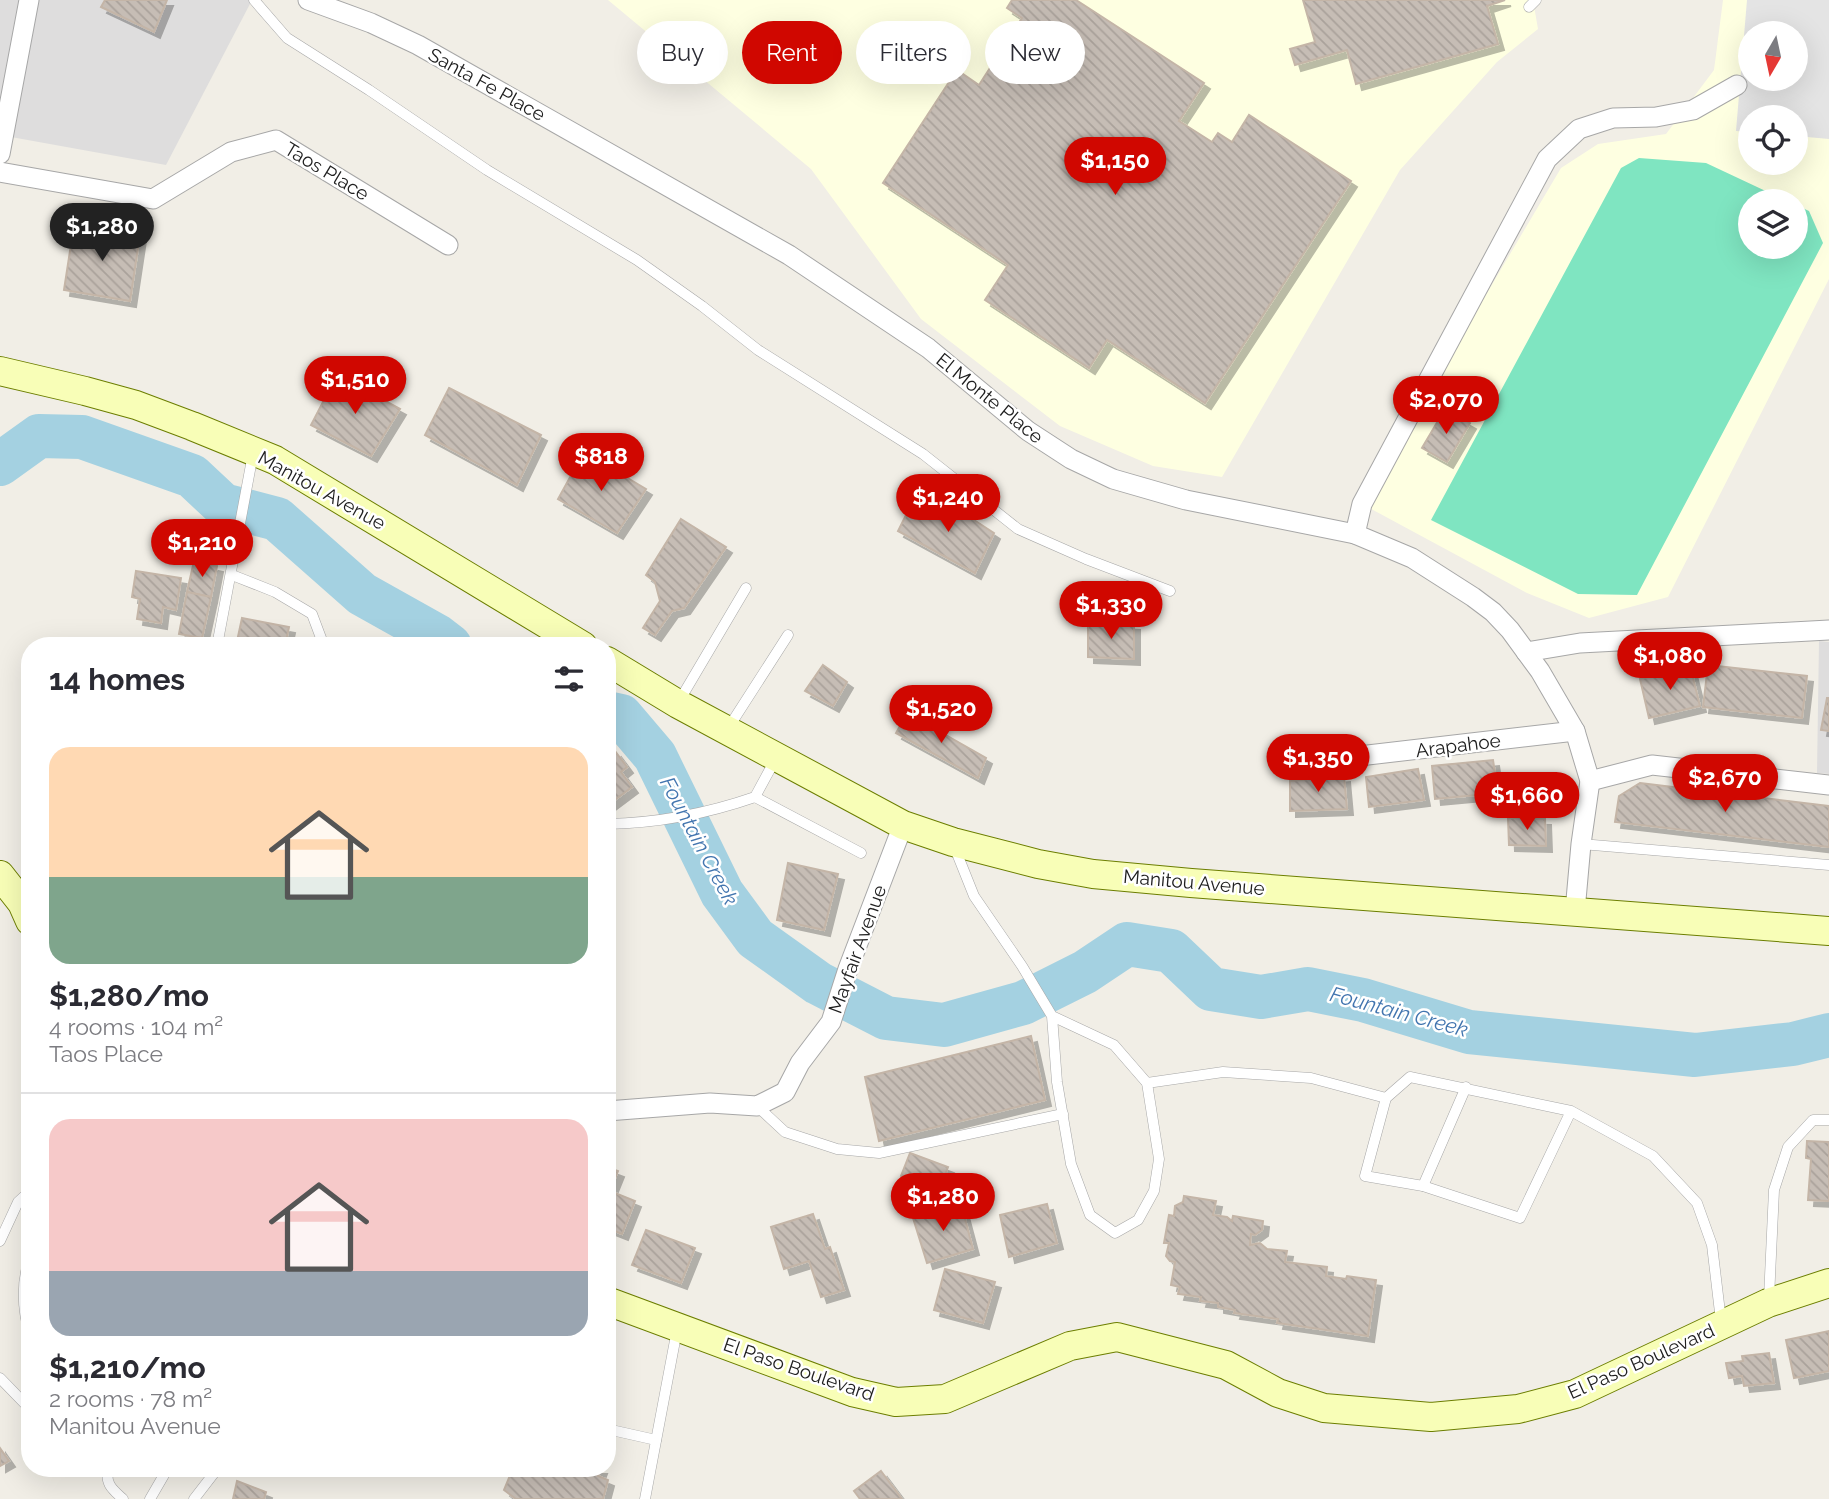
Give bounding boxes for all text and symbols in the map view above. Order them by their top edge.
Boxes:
chip: Buy [637,21,728,84]
chip: Rent [742,21,842,84]
chip: Filters [856,21,971,84]
chip: New [985,21,1085,84]
north arrow [1738,21,1808,91]
map controls [1738,21,1808,259]
street label: Santa Fe Place [425,43,549,125]
button: locate [1738,105,1808,175]
street label: Taos Place [281,137,373,205]
pin: $1,150 [1058,138,1172,197]
text: $1,150 [1080,146,1150,173]
button: layers [1738,189,1808,259]
pin: $1,280 [45,204,159,263]
text: $1,280 [66,212,138,239]
street label: El Monte Place [932,348,1048,448]
pin: $1,510 [298,356,412,416]
text: $1,510 [320,365,390,392]
pin: $2,070 [1389,376,1503,436]
text: $2,070 [1409,385,1483,412]
pin: $818 [560,434,642,493]
text: $818 [574,442,628,469]
street label: Manitou Avenue [255,446,389,534]
pin: $1,240 [891,475,1005,534]
text: $1,240 [912,483,984,510]
pin: $1,210 [145,520,259,579]
text: $1,210 [167,528,237,555]
pin: $1,330 [1054,582,1168,641]
text: $1,330 [1075,590,1147,617]
pin: $1,080 [1613,632,1727,692]
text: $1,080 [1633,641,1707,668]
icon: filters [550,660,588,698]
text: 14 homes [49,662,185,697]
pin: $1,520 [884,686,998,745]
text: $1,520 [905,694,977,721]
street label: Arapahoe [1414,729,1502,761]
pin: $1,350 [1261,734,1375,794]
text: $1,350 [1283,743,1353,770]
pin: $2,670 [1668,754,1782,814]
text: $2,670 [1688,763,1762,790]
water label: Fountain Creek [655,772,744,909]
pin: $1,660 [1470,772,1584,832]
text: $1,660 [1490,781,1564,808]
icon: home [256,792,382,918]
street label: Manitou Avenue [1122,865,1266,899]
street label: Mayfair Avenue [824,882,890,1016]
text: $1,280/mo [49,978,209,1013]
water label: Fountain Creek [1327,981,1471,1042]
text: 4 rooms · 104 m² [49,1013,223,1040]
text: Taos Place [49,1040,163,1067]
icon: home [256,1164,382,1290]
pin: $1,280 [886,1174,1000,1233]
text: $1,280 [907,1182,979,1209]
street label: El Paso Boulevard [1564,1319,1718,1403]
street label: El Paso Boulevard [721,1333,877,1405]
text: $1,210/mo [49,1350,206,1385]
text: 2 rooms · 78 m² [49,1385,212,1412]
text: Manitou Avenue [49,1412,221,1439]

